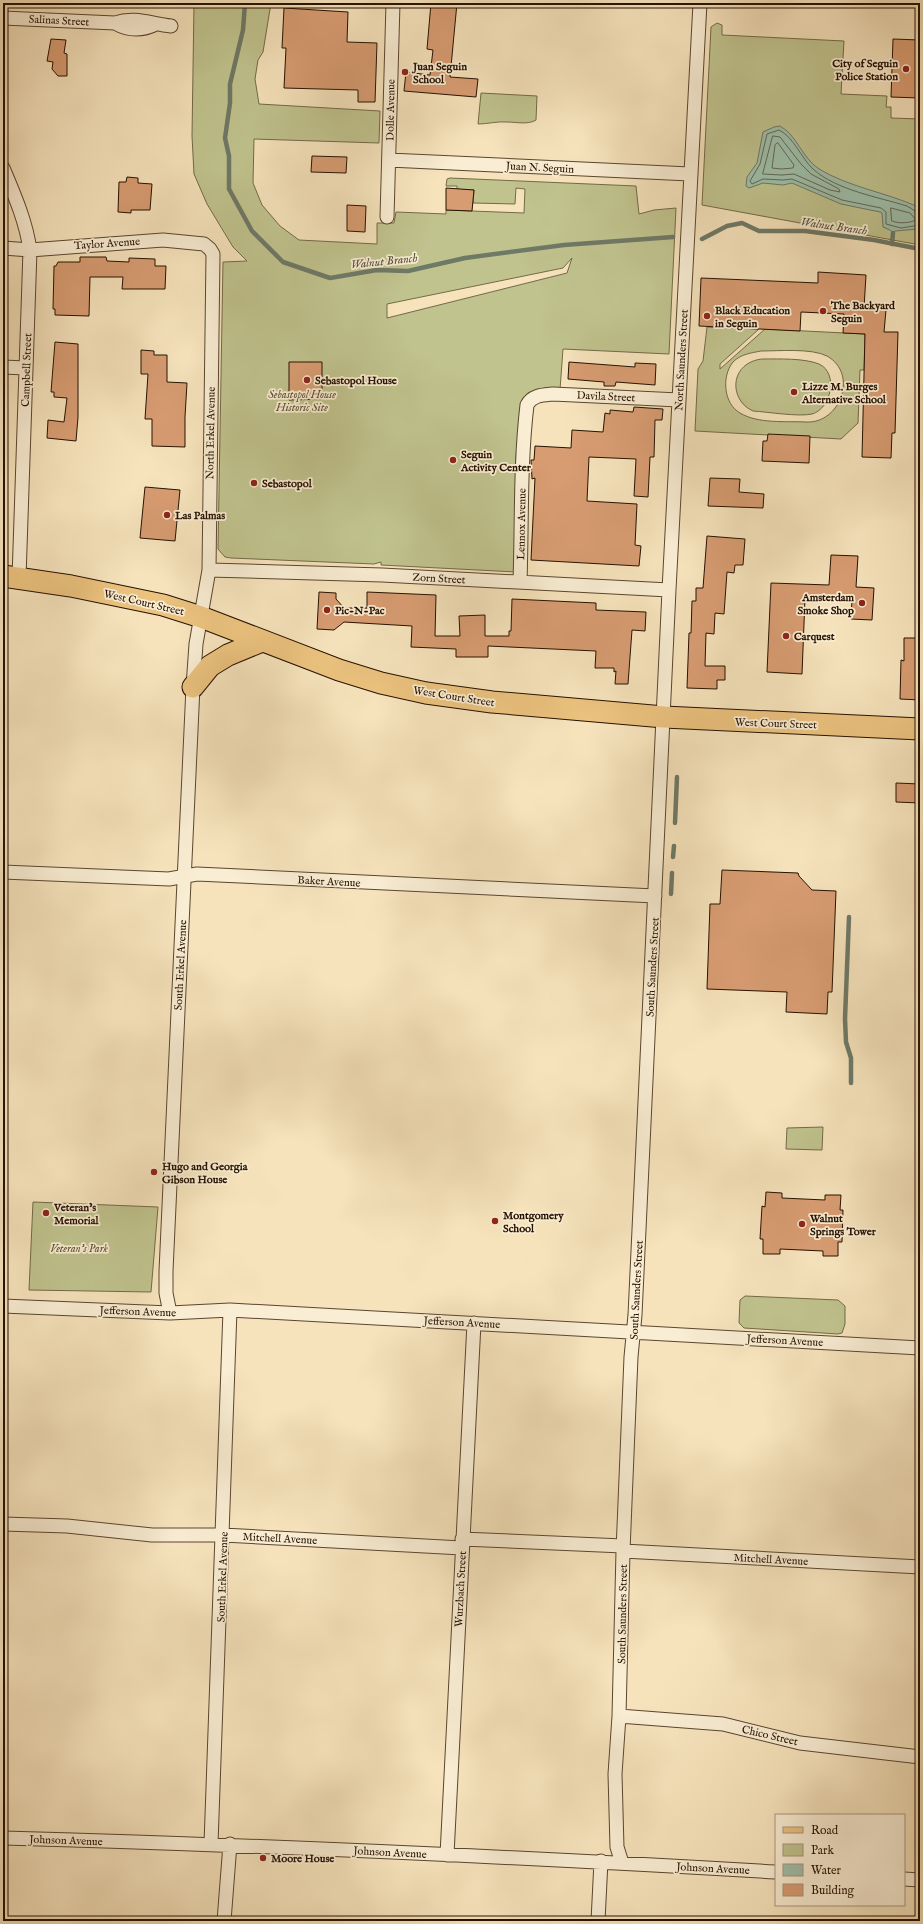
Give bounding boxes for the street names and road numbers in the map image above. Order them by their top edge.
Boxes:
street label: Salinas Street [28,12,90,30]
street label: Dolle Avenue [383,79,399,141]
street label: Juan N. Seguin [504,159,574,177]
street label: Taylor Avenue [74,235,140,253]
street label: North Saunders Street [672,309,692,411]
street label: Campbell Street [19,333,35,407]
street label: North Erkel Avenue [203,387,219,479]
street label: Davila Street [576,388,636,406]
street label: Lennox Avenue [514,488,530,560]
street label: Zorn Street [412,571,466,587]
street label: West Court Street [102,587,186,619]
street label: West Court Street [412,684,496,710]
street label: West Court Street [735,716,817,732]
street label: Baker Avenue [297,873,361,891]
street label: South Saunders Street [643,917,663,1017]
street label: South Erkel Avenue [172,919,190,1011]
street label: South Saunders Street [627,1240,647,1340]
street label: Jefferson Avenue [97,1304,176,1320]
street label: Jefferson Avenue [421,1314,501,1332]
street label: Jefferson Avenue [744,1332,824,1350]
street label: Mitchell Avenue [242,1530,318,1548]
street label: South Erkel Avenue [214,1531,232,1623]
street label: Wurzbach Street [452,1551,470,1627]
street label: Mitchell Avenue [733,1551,809,1569]
street label: South Saunders Street [615,1564,631,1664]
street label: Chico Street [740,1723,799,1749]
street label: Johnson Avenue [27,1833,103,1849]
street label: Johnson Avenue [351,1844,427,1862]
street label: Johnson Avenue [674,1860,750,1878]

